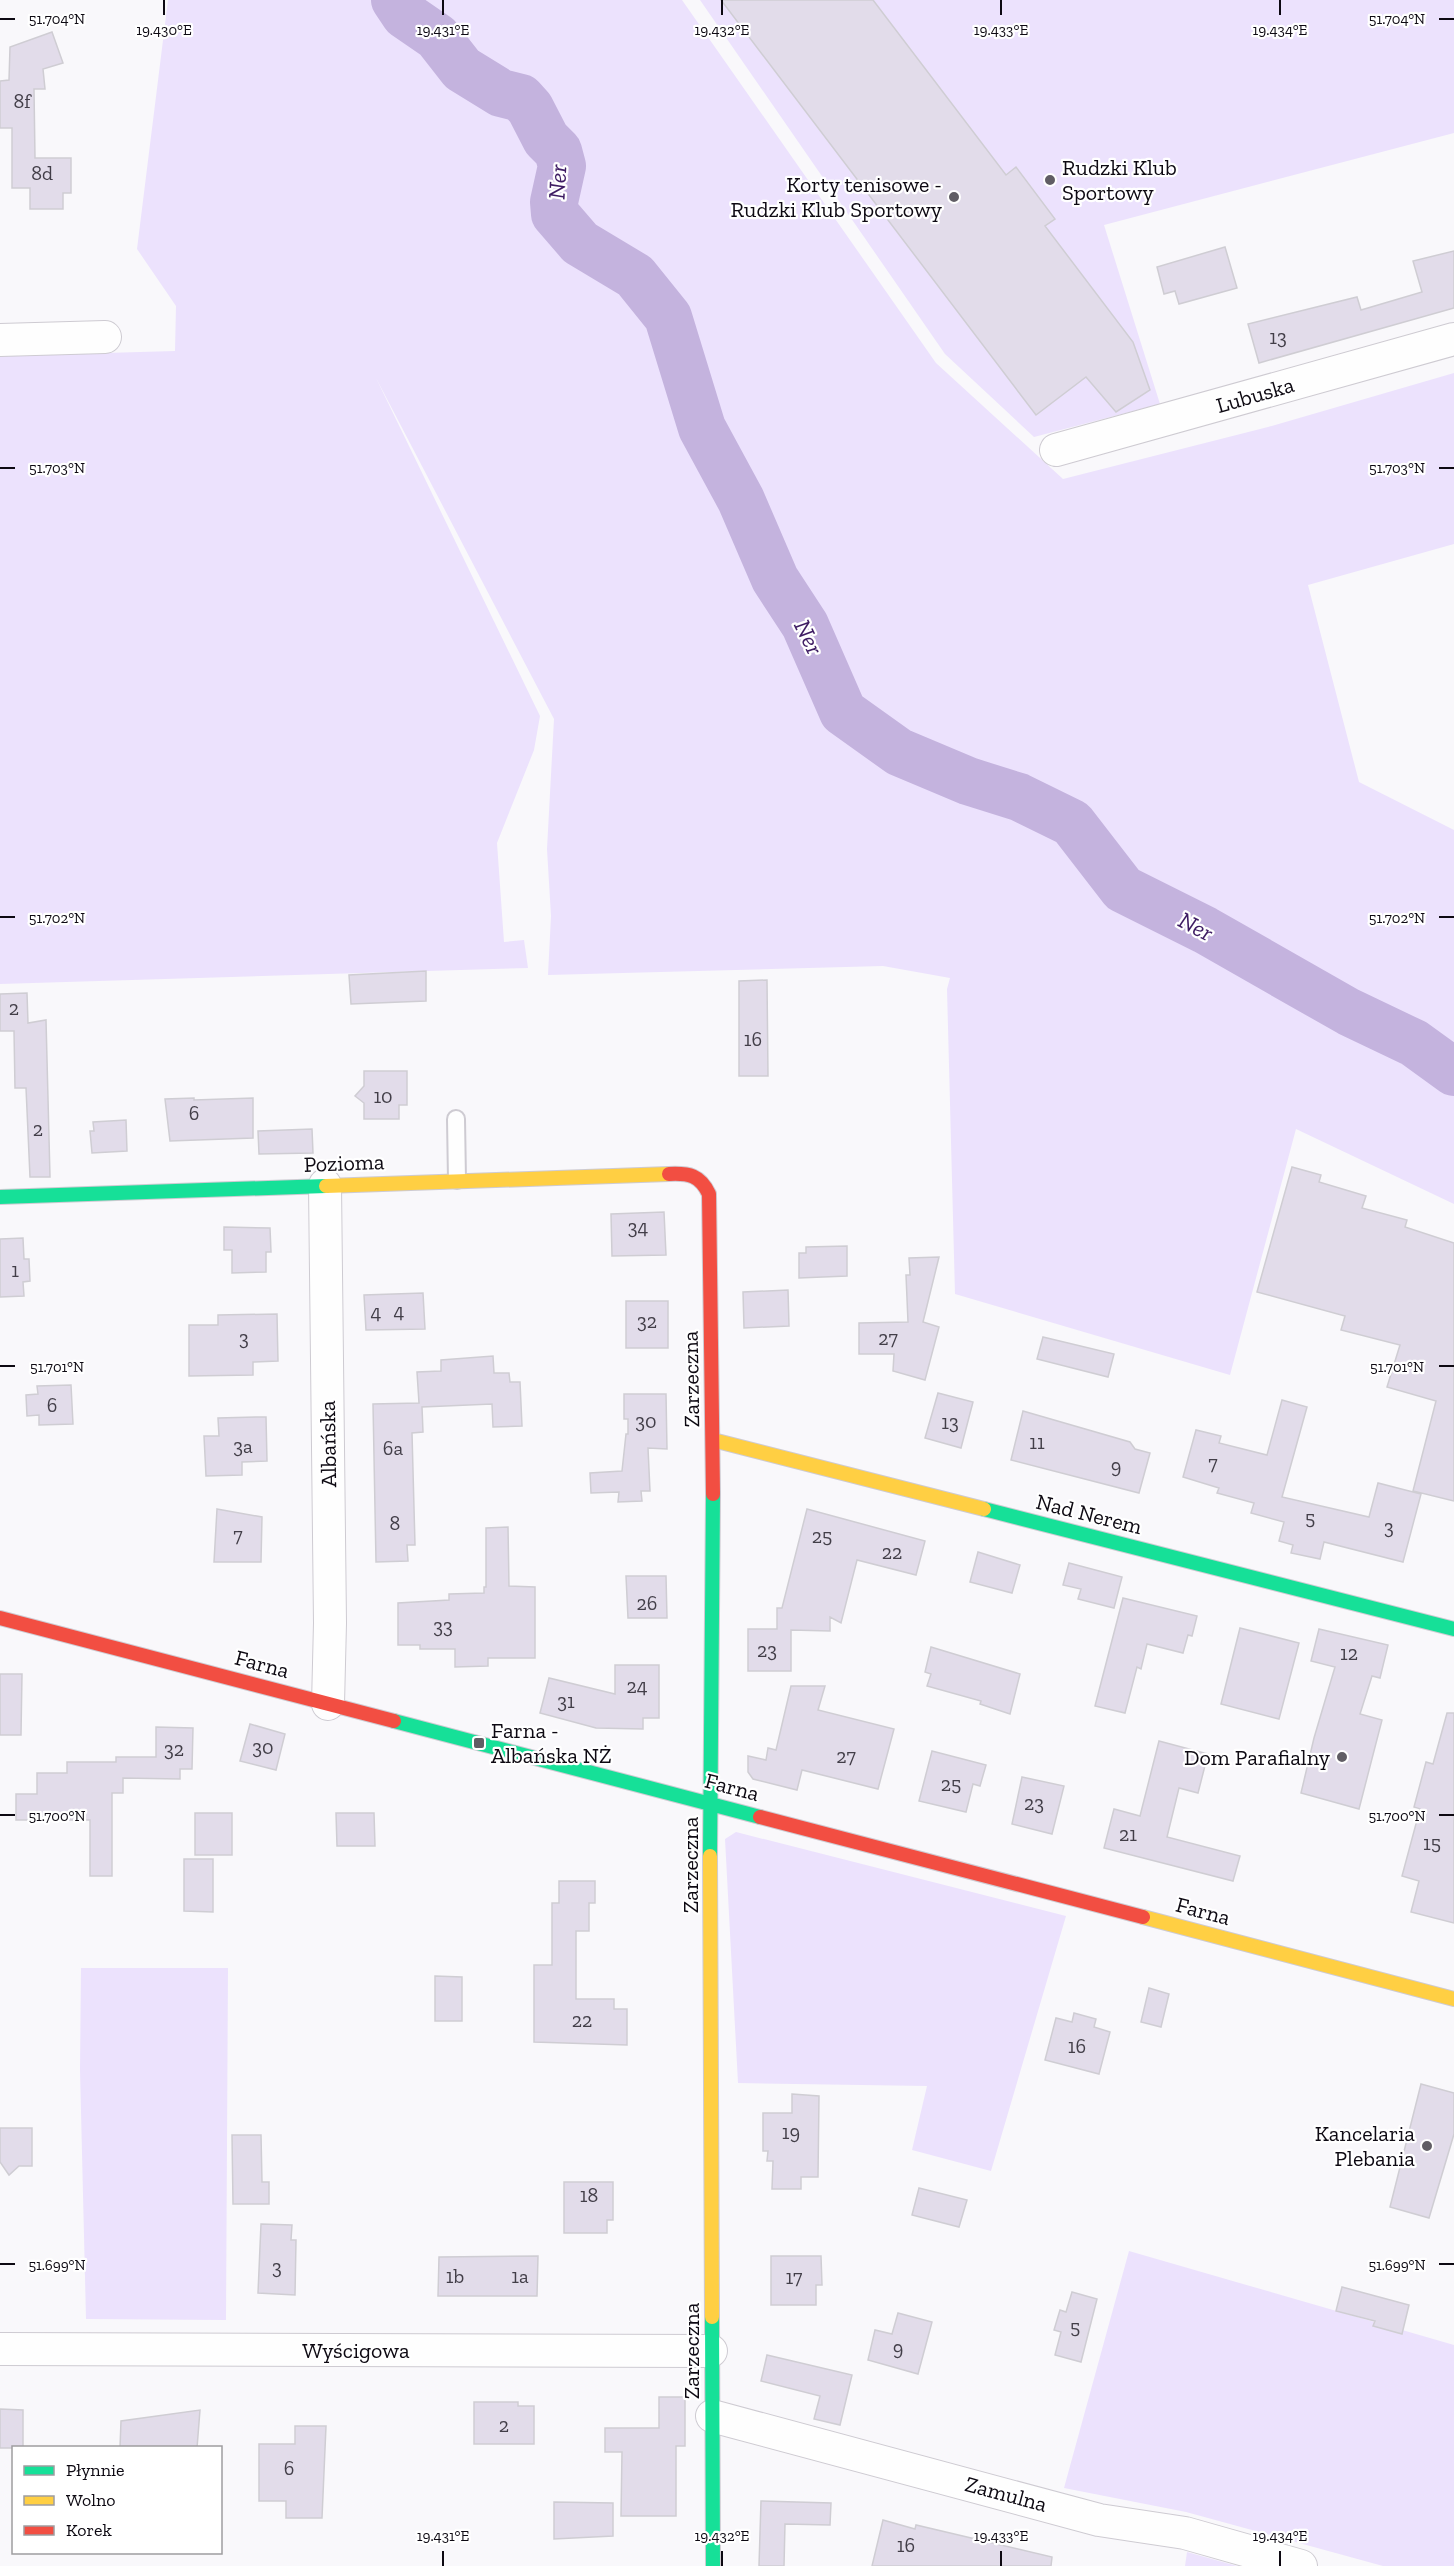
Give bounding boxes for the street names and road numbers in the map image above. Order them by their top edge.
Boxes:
street label: Lubuska [1213,371,1298,419]
street label: Pozioma [303,1148,385,1178]
street label: Zarzeczna [677,1330,705,1428]
street label: Albańska [314,1400,342,1488]
street label: Nad Nerem [1033,1488,1145,1540]
street label: Farna [232,1644,292,1684]
street label: Farna [702,1767,762,1807]
street label: Zarzeczna [677,1816,704,1913]
street label: Farna [1173,1891,1233,1931]
street label: Zarzeczna [678,2302,705,2399]
street label: Wyścigowa [302,2337,410,2364]
street label: Zamulna [962,2470,1050,2518]

